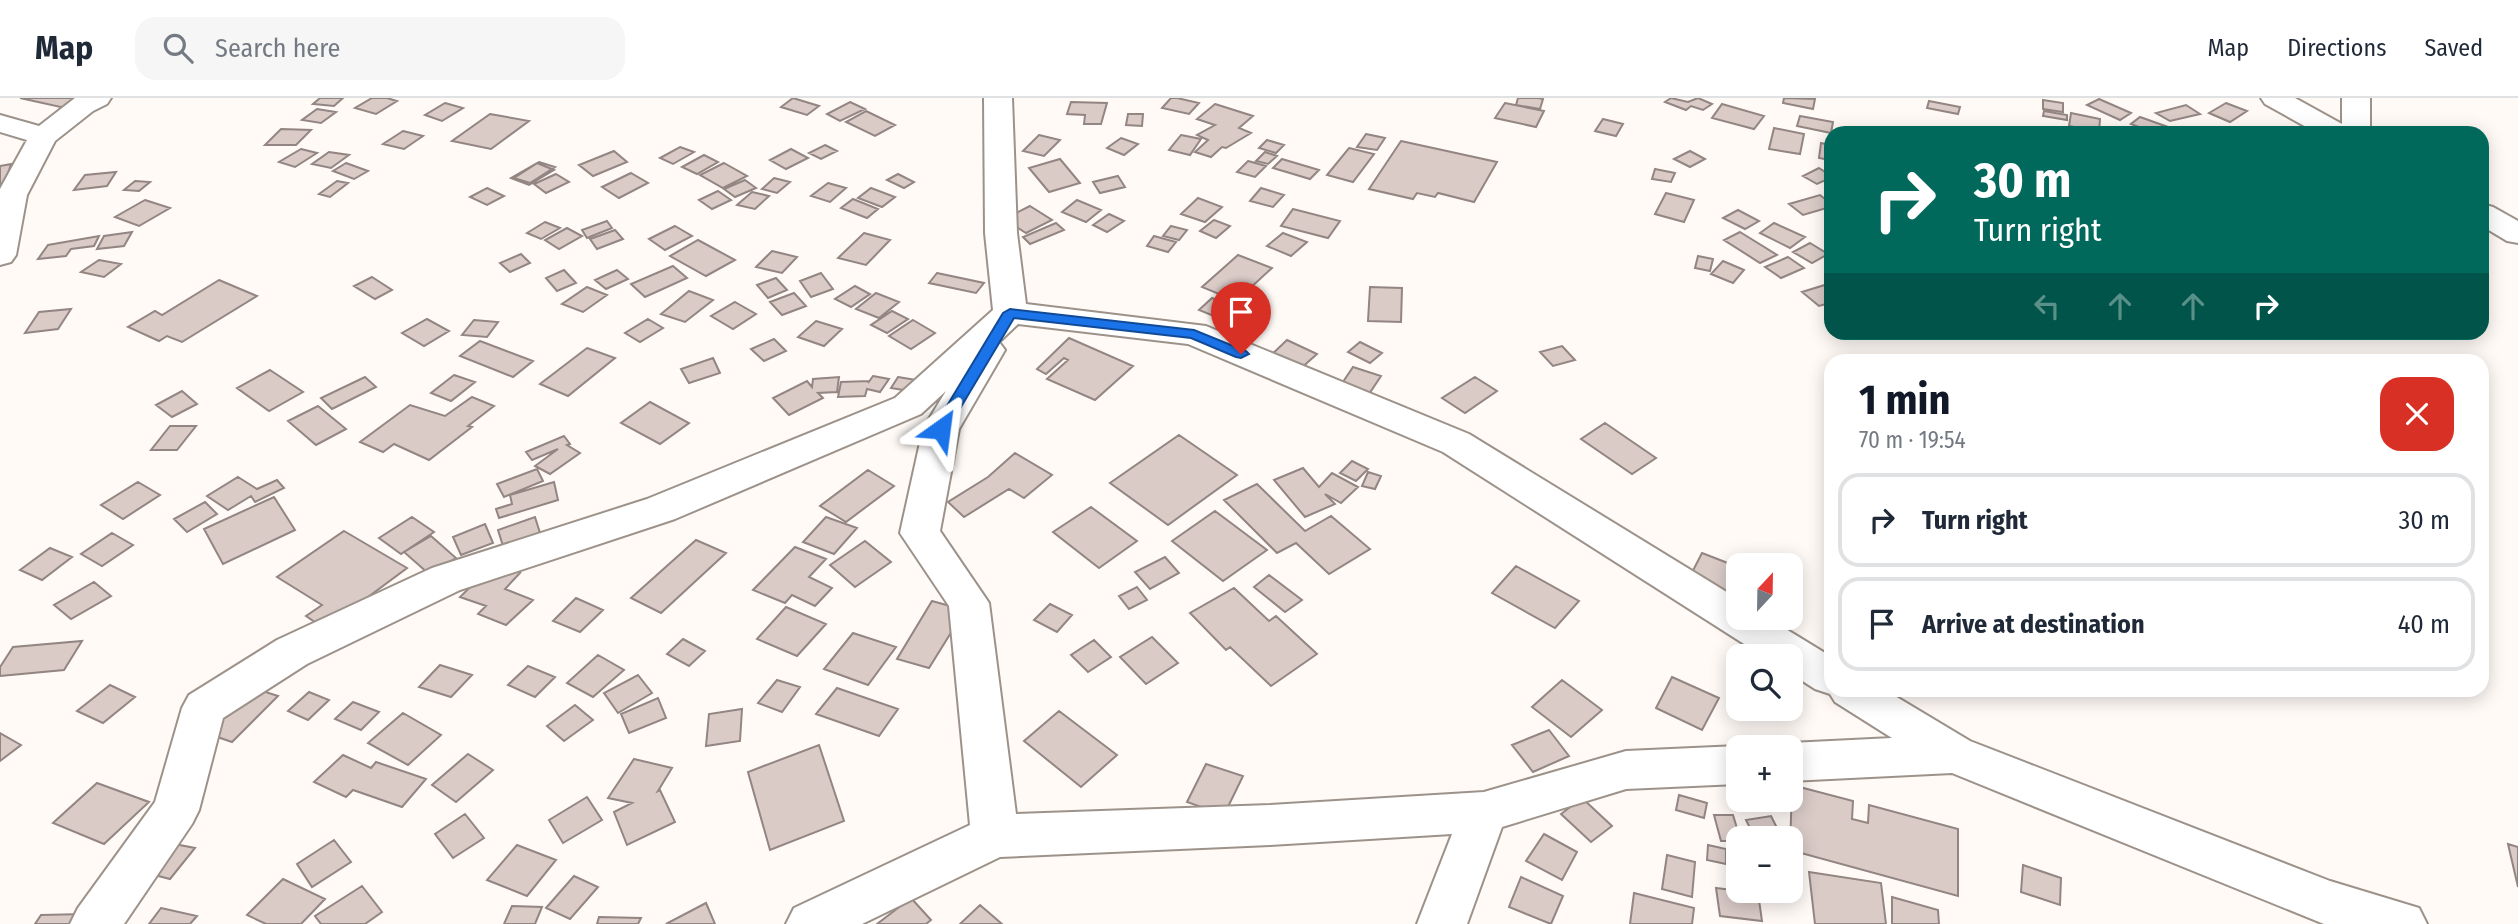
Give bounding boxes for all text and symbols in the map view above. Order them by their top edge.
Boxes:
search box [135,17,625,80]
text: Map [35,28,93,68]
icon: search [159,29,197,67]
text: Search here [215,33,340,64]
text: Map [2208,34,2249,62]
text: Directions [2287,34,2386,62]
text: Saved [2424,34,2483,62]
text: 30 m [1974,151,2072,210]
icon: right [1859,154,1950,245]
text: Turn right [1974,211,2101,249]
pin [1211,282,1271,354]
icon: left [2028,287,2066,325]
icon: ahead [2101,287,2139,325]
icon: ahead [2174,287,2212,325]
icon: right [2247,287,2285,325]
icon: arrive [1222,293,1260,331]
text: 1 min [1859,375,1950,425]
button: close [2380,377,2454,451]
position arrow [904,392,978,466]
text: 70 m · 19:54 [1859,426,1966,454]
icon: right [1863,501,1901,539]
text: Turn right [1922,505,2028,536]
text: 30 m [2399,505,2450,536]
north arrow [1726,553,1802,630]
map controls [1726,553,1803,903]
icon: arrive [1863,605,1901,643]
text: Arrive at destination [1922,609,2145,640]
text: 40 m [2398,609,2450,640]
button: search [1726,644,1803,721]
button: + [1726,735,1803,812]
button: − [1726,826,1803,903]

